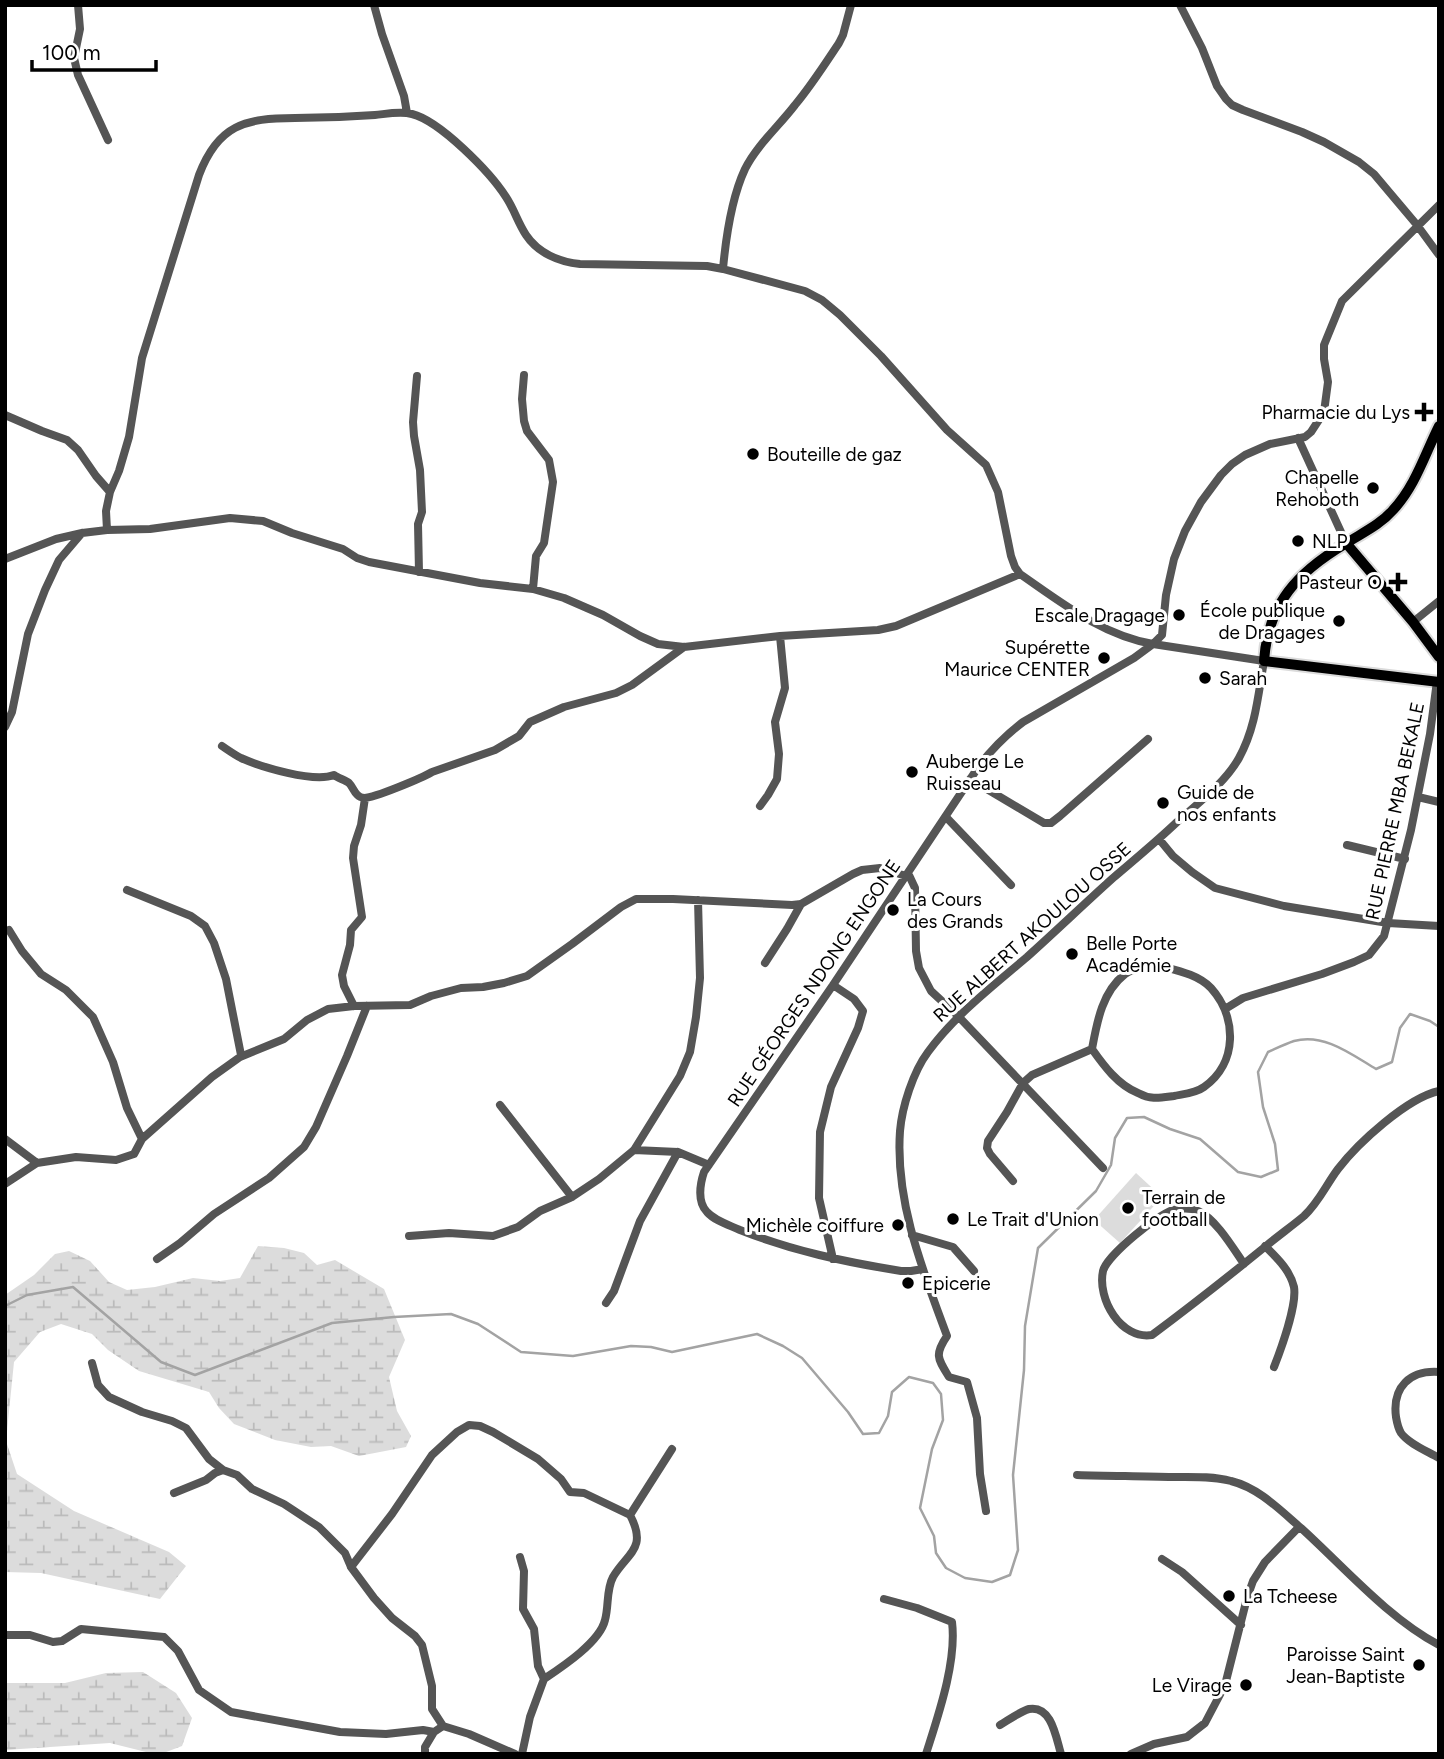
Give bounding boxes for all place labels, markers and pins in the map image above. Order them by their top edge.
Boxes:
place label: Pharmacie du Lys [1262,401,1410,424]
marker: Pharmacie du Lys [1416,404,1432,420]
place label: Bouteille de gaz [767,443,902,466]
marker: Bouteille de gaz [745,446,761,462]
place label: Chapelle Rehoboth [1275,466,1359,511]
marker: Chapelle Rehoboth [1365,480,1381,496]
place label: NLP [1312,530,1348,553]
marker: NLP [1290,533,1306,549]
place label: Pasteur O [1299,571,1382,594]
marker: Pasteur O [1388,572,1408,592]
place label: École publique de Dragages [1200,599,1325,644]
place label: Escale Dragage [1034,604,1165,627]
marker: Escale Dragage [1171,607,1187,623]
marker: École publique de Dragages [1331,613,1347,629]
place label: Supérette Maurice CENTER [944,636,1090,681]
marker: Supérette Maurice CENTER [1096,650,1112,666]
place label: Sarah [1219,667,1267,690]
marker: Sarah [1197,670,1213,686]
place label: Auberge Le Ruisseau [926,750,1024,795]
marker: Auberge Le Ruisseau [904,764,920,780]
place label: Guide de nos enfants [1177,781,1277,826]
marker: Guide de nos enfants [1155,795,1171,811]
place label: La Cours des Grands [907,888,1003,933]
marker: La Cours des Grands [885,902,901,918]
place label: Belle Porte Académie [1086,932,1177,977]
marker: Belle Porte Académie [1064,946,1080,962]
place label: Terrain de football [1142,1186,1225,1231]
marker: Terrain de football [1120,1200,1136,1216]
place label: Le Trait d'Union [967,1208,1099,1231]
marker: Le Trait d'Union [945,1211,961,1227]
place label: Michèle coiffure [746,1214,884,1237]
marker: Michèle coiffure [890,1217,906,1233]
place label: Epicerie [922,1272,991,1295]
marker: Epicerie [900,1275,916,1291]
place label: La Tcheese [1243,1585,1337,1608]
marker: La Tcheese [1221,1588,1237,1604]
place label: Paroisse Saint Jean-Baptiste [1286,1643,1405,1688]
marker: Paroisse Saint Jean-Baptiste [1411,1657,1427,1673]
place label: Le Virage [1152,1674,1232,1697]
marker: Le Virage [1238,1677,1254,1693]

